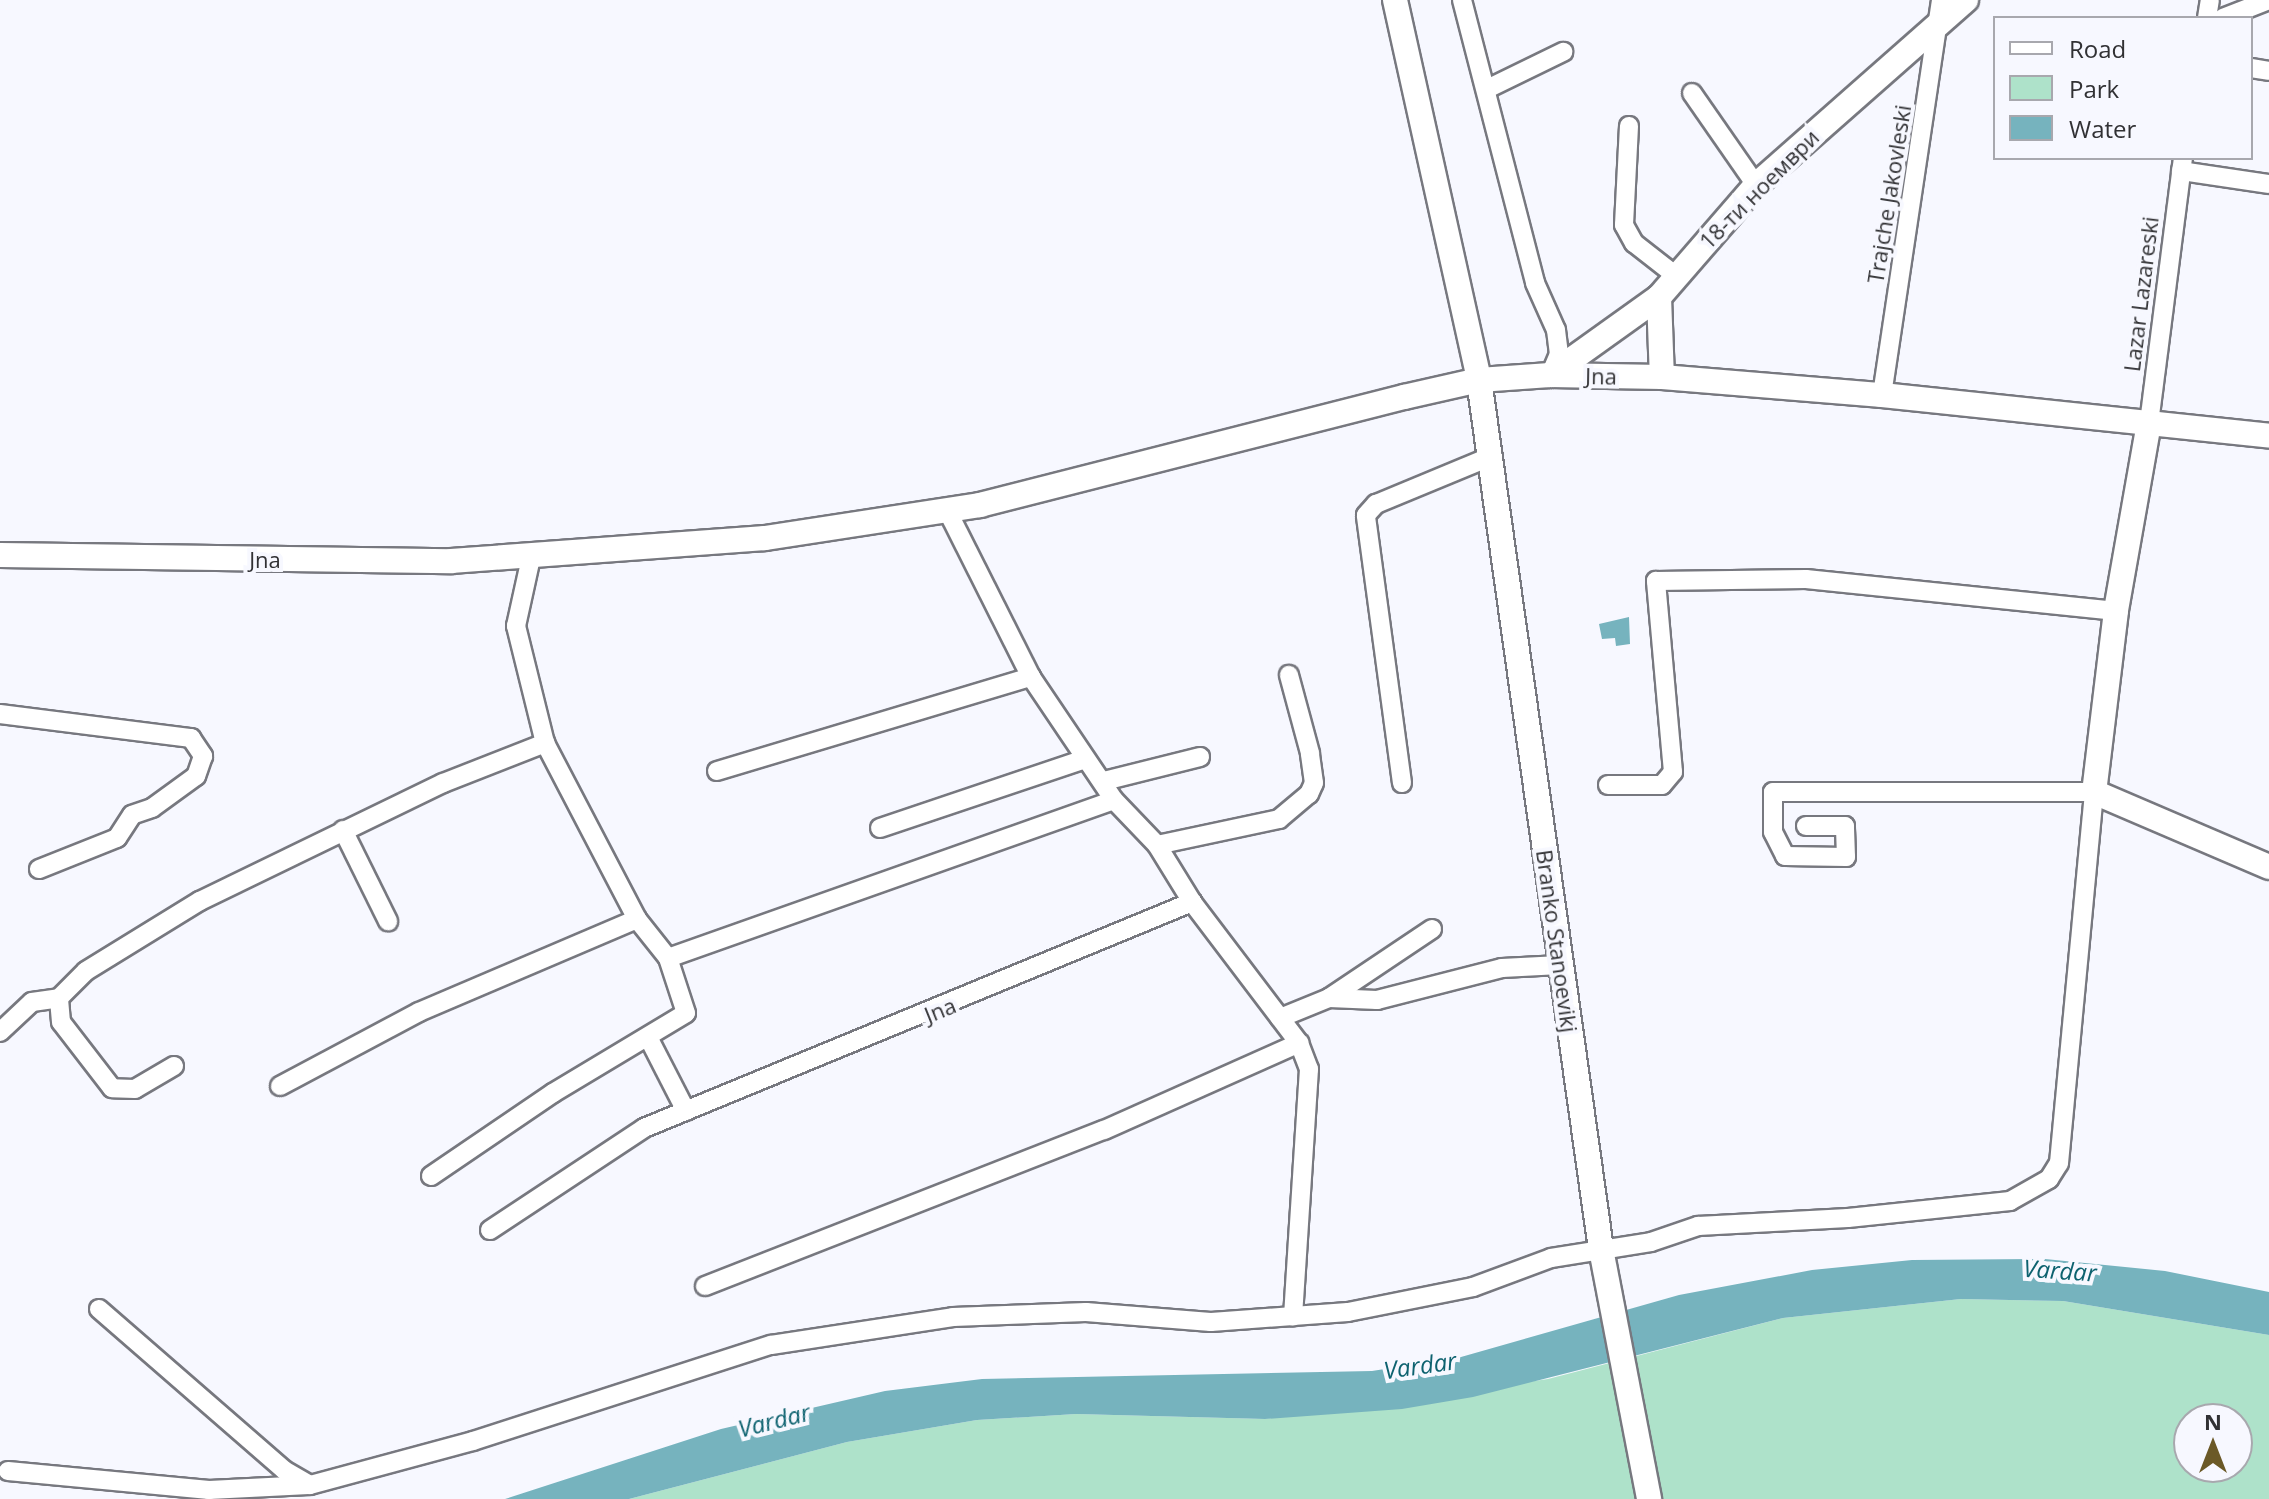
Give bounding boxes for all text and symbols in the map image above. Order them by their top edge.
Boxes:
legend [1993,16,2253,160]
text: Road [2069,32,2126,65]
text: Park [2069,72,2119,105]
street label: Trajche Jakovleski [1862,103,1916,285]
text: Water [2069,112,2136,145]
street label: 18-ти ноември [1694,124,1824,254]
street label: Lazar Lazareski [2118,215,2164,373]
street label: Jna [1585,363,1617,389]
street label: Jna [249,547,281,573]
street label: Branko Stanoevikj [1531,848,1583,1034]
street label: Jna [920,992,960,1028]
water label: Vardar [2023,1253,2097,1287]
water label: Vardar [1382,1346,1458,1384]
water label: Vardar [735,1397,813,1443]
north arrow [2173,1403,2253,1483]
text: N [2204,1406,2222,1436]

